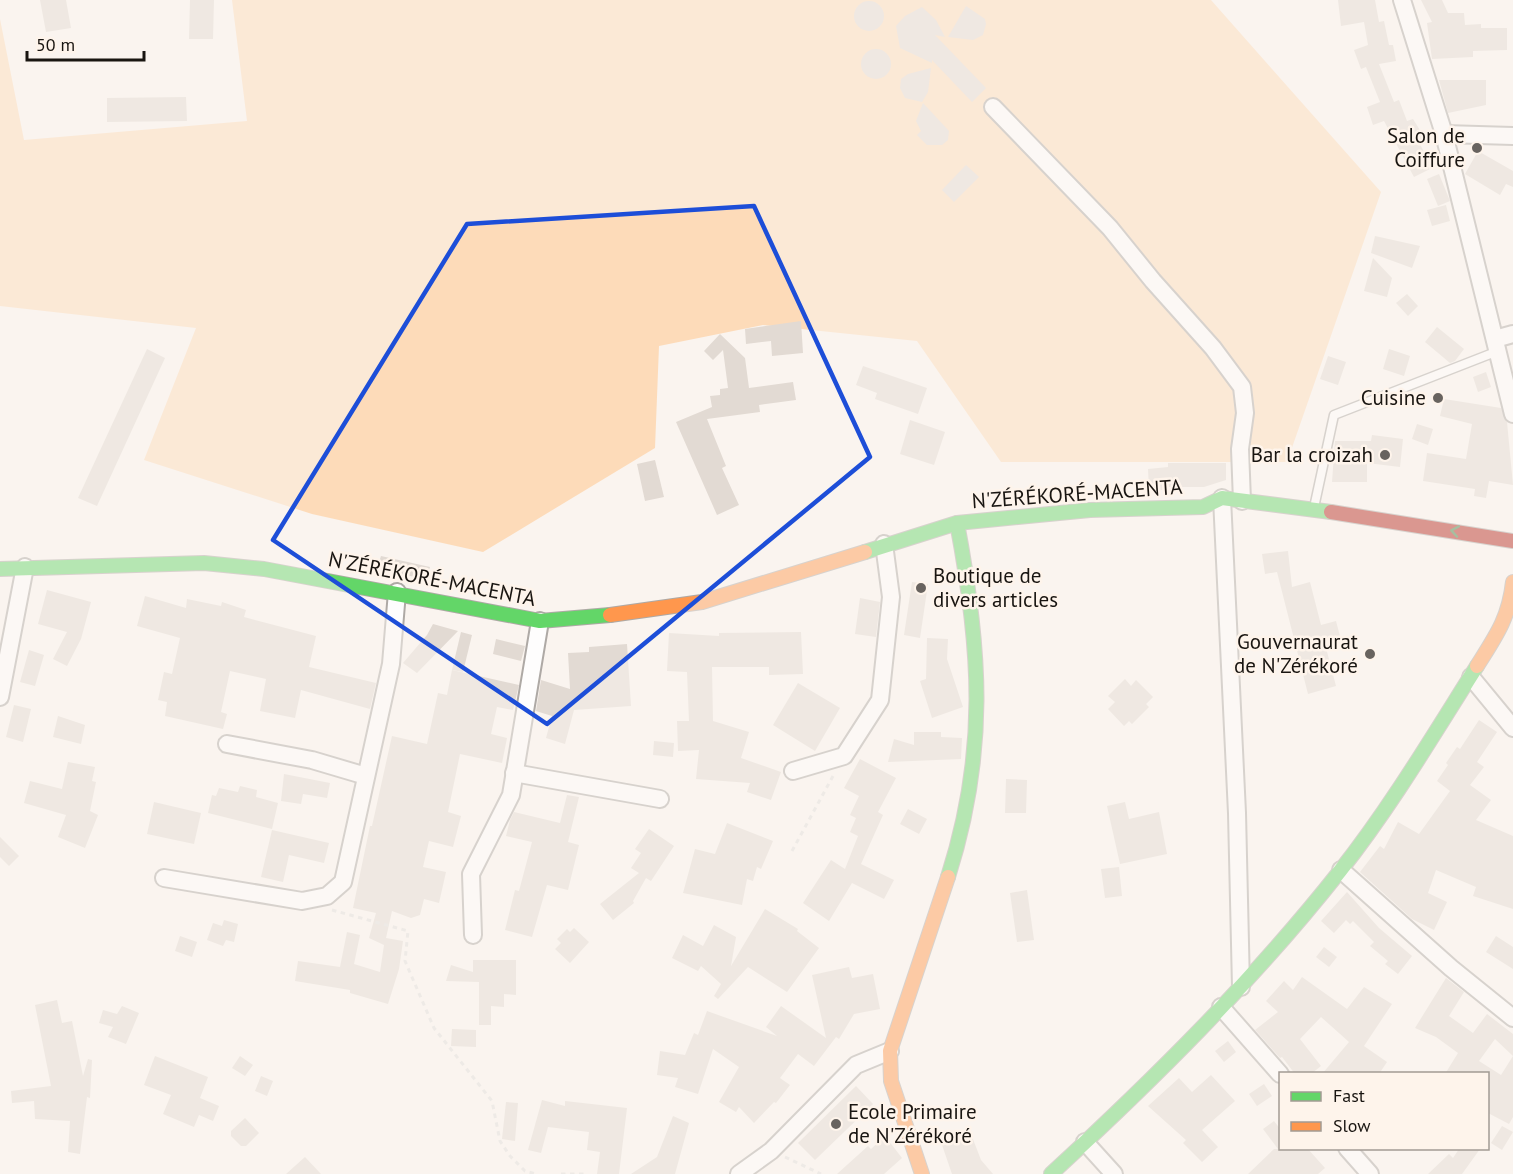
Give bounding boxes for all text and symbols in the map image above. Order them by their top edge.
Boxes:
scale bar [27,24,144,62]
text: 50 m [36,33,75,56]
place label: Salon de Coiffure [1387,122,1465,173]
marker: Salon de Coiffure [1470,141,1484,155]
place label: Cuisine [1361,384,1426,411]
marker: Cuisine [1431,391,1445,405]
place label: Bar la croizah [1251,441,1373,468]
marker: Bar la croizah [1378,448,1392,462]
street label: N'ZÉRÉKORÉ-MACENTA [971,473,1184,514]
one-way arrow [1451,525,1461,538]
street label: N'ZÉRÉKORÉ-MACENTA [326,545,539,612]
place label: Boutique de divers articles [933,562,1058,613]
marker: Boutique de divers articles [914,581,928,595]
place label: Gouvernaurat de N'Zérékoré [1234,628,1358,679]
marker: Gouvernaurat de N'Zérékoré [1363,647,1377,661]
legend [1279,1072,1489,1150]
text: Fast [1333,1084,1365,1107]
place label: Ecole Primaire de N'Zérékoré [848,1098,977,1149]
text: Slow [1333,1114,1371,1137]
marker: Ecole Primaire de N'Zérékoré [829,1117,843,1131]

